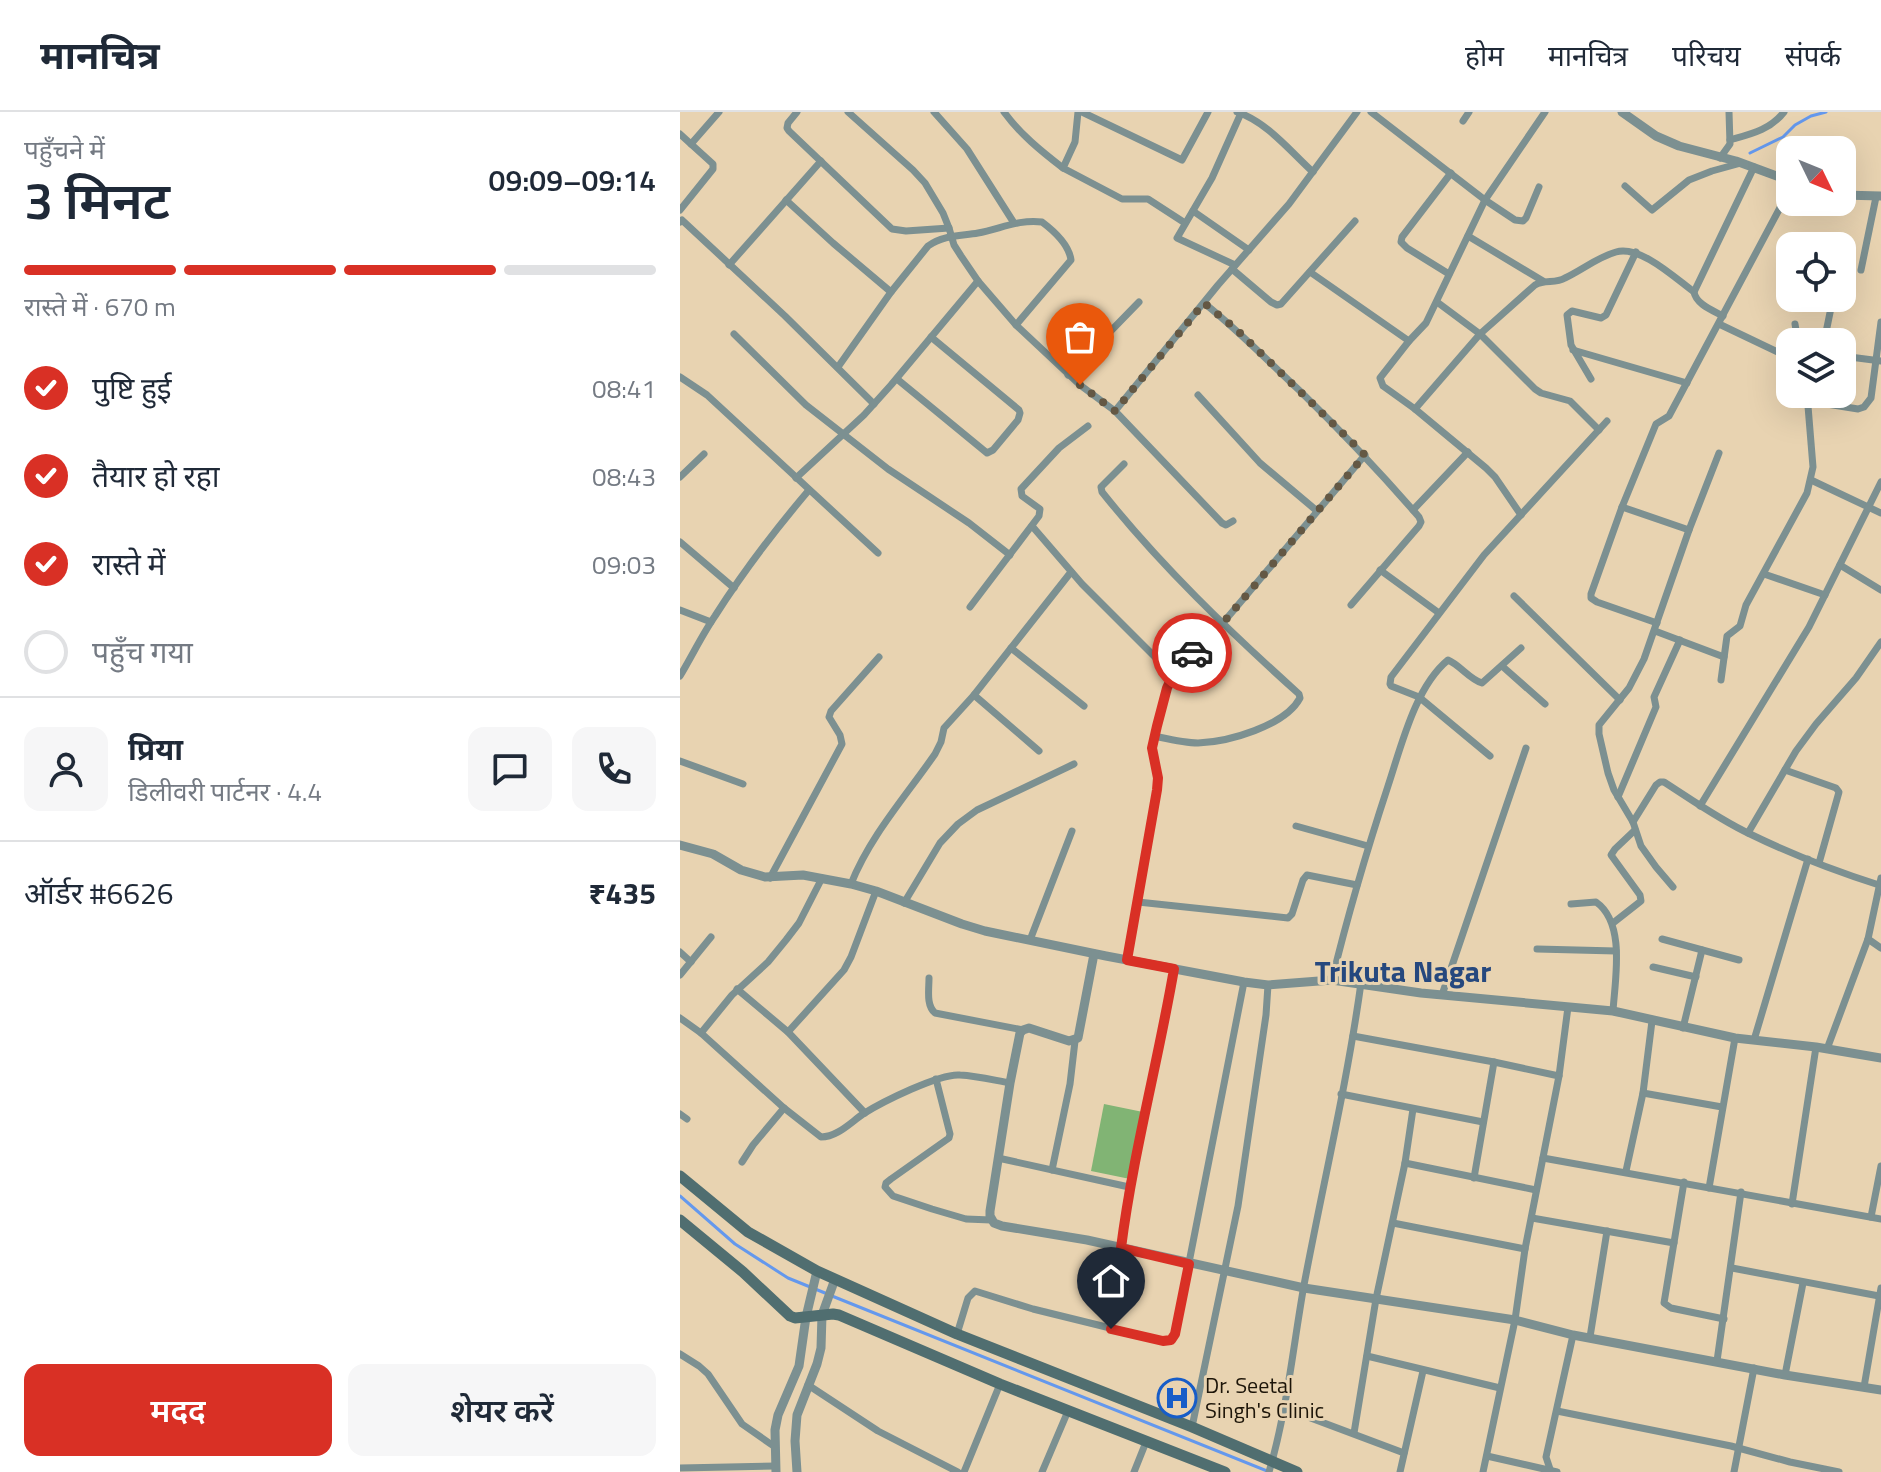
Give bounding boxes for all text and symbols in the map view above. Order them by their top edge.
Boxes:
text: मानचित्र [40,26,160,84]
text: होम [1465,34,1504,77]
text: मानचित्र [1548,34,1628,77]
text: परिचय [1672,34,1741,77]
text: संपर्क [1785,34,1841,77]
text: पहुँचने में [24,130,105,169]
north arrow [1776,136,1856,216]
map controls [1776,136,1856,408]
text: 09:09–09:14 [489,157,656,203]
text: 3 मिनट [24,160,170,239]
button: locate [1776,232,1856,312]
text: रास्ते में · 670 m [24,287,176,326]
pin [1046,303,1114,385]
icon: bag [1058,315,1102,359]
button: layers [1776,328,1856,408]
text: पुष्टि हुई [92,365,172,411]
icon: check [24,366,68,410]
text: 08:41 [592,369,656,408]
text: तैयार हो रहा [92,453,219,499]
icon: check [24,454,68,498]
text: 08:43 [592,457,656,496]
text: रास्ते में [92,541,165,587]
icon: check [24,542,68,586]
text: 09:03 [592,545,656,584]
courier [1152,613,1232,693]
text: पहुँच गया [92,629,193,675]
icon: car [1170,631,1214,675]
text: प्रिया [128,726,183,772]
button: person [24,727,108,811]
button: chat [468,727,552,811]
button: phone [572,727,656,811]
text: डिलीवरी पार्टनर · 4.4 [128,772,322,811]
text: ऑर्डर #6626 [24,870,174,916]
text: ₹435 [588,870,656,916]
district label: Trikuta Nagar [1315,948,1491,994]
pin [1077,1247,1145,1329]
icon: home [1089,1259,1133,1303]
button: मदद [24,1364,332,1456]
button: शेयर करें [348,1364,656,1456]
place label: Dr. Seetal Singh's Clinic [1205,1368,1324,1427]
hospital icon: Dr. Seetal Singh's Clinic [1156,1377,1198,1419]

